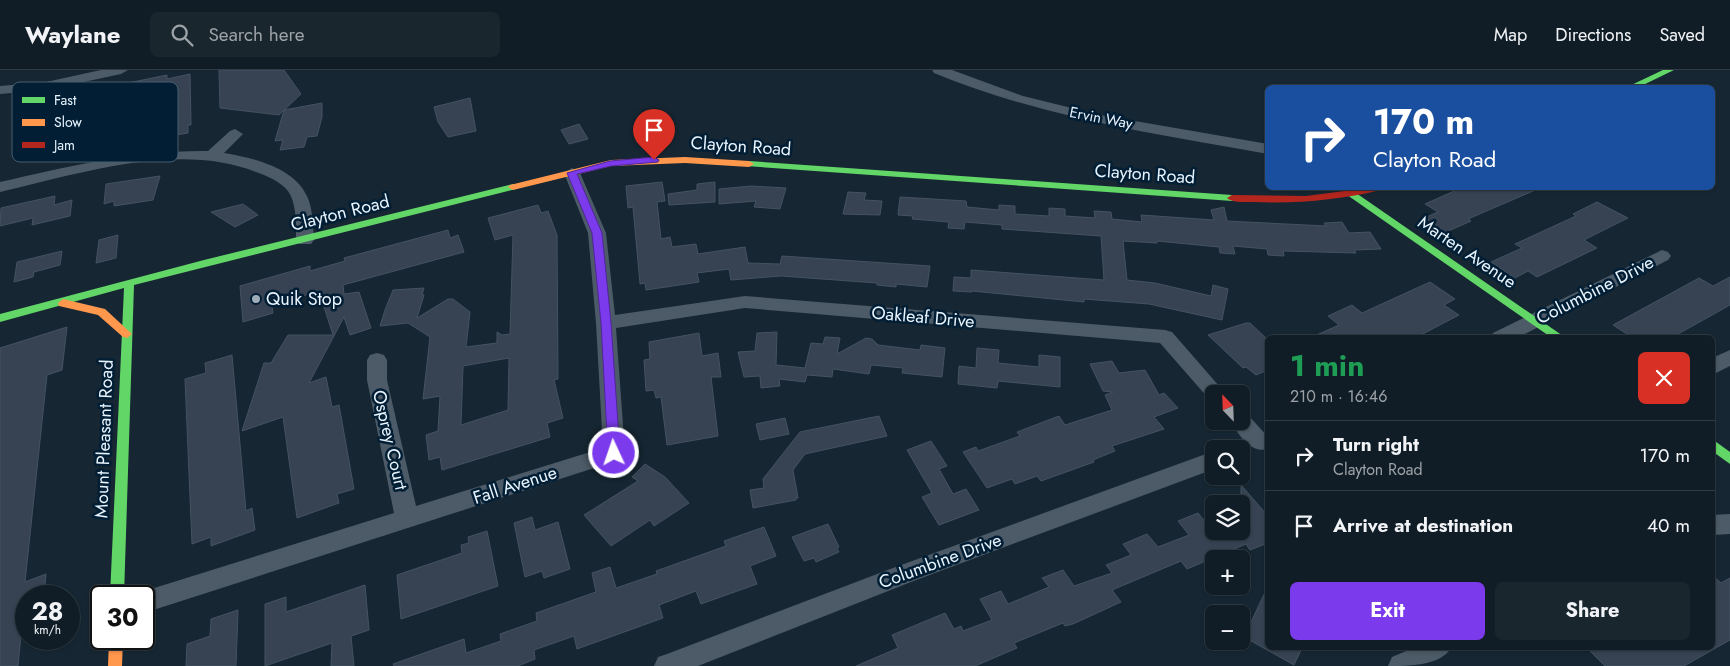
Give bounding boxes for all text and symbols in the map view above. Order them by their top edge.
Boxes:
search box [150,12,500,57]
text: Waylane [25,17,120,52]
icon: search [168,21,196,49]
text: Search here [208,21,305,48]
text: Map [1494,22,1527,48]
text: Directions [1555,22,1631,48]
text: Saved [1659,22,1705,48]
legend [12,82,178,162]
text: Fast [54,90,77,110]
text: 170 m [1373,97,1474,147]
street label: Ervin Way [1068,101,1135,135]
icon: right [1290,105,1355,170]
pin [633,109,675,160]
text: Slow [54,112,82,132]
icon: arrive [640,116,668,144]
street label: Clayton Road [690,130,792,162]
text: Jam [52,135,75,155]
text: Clayton Road [1373,143,1496,175]
street label: Clayton Road [1094,158,1196,190]
street label: Clayton Road [288,188,392,238]
street label: Marten Avenue [1413,209,1521,295]
street label: Columbine Drive [1532,249,1658,331]
place label: Quik Stop [266,286,342,312]
marker: Quik Stop [250,293,262,305]
street label: Oakleaf Drive [870,300,976,334]
text: 1 min [1290,344,1364,387]
button: close [1638,352,1690,404]
street label: Mount Pleasant Road [88,359,120,519]
north arrow [1205,385,1250,430]
map controls [1205,385,1250,650]
text: 210 m · 16:46 [1290,385,1387,408]
street label: Osprey Court [366,387,414,493]
position arrow [587,426,639,478]
text: Turn right [1333,431,1419,458]
button: search [1205,440,1250,485]
icon: right [1290,442,1318,470]
text: 170 m [1640,442,1690,469]
text: Clayton Road [1333,458,1423,481]
street label: Fall Avenue [470,459,560,511]
button: layers [1205,495,1250,540]
icon: arrive [1290,512,1318,540]
text: Arrive at destination [1333,512,1513,539]
text: 40 m [1647,512,1690,539]
street label: Columbine Drive [875,527,1005,595]
button: + [1205,550,1250,595]
button: Exit [1290,582,1485,640]
button: Share [1495,582,1690,640]
speed limit sign: 30 [90,585,155,650]
text: 28 [31,593,64,629]
button: − [1205,605,1250,650]
text: km/h [34,621,61,639]

